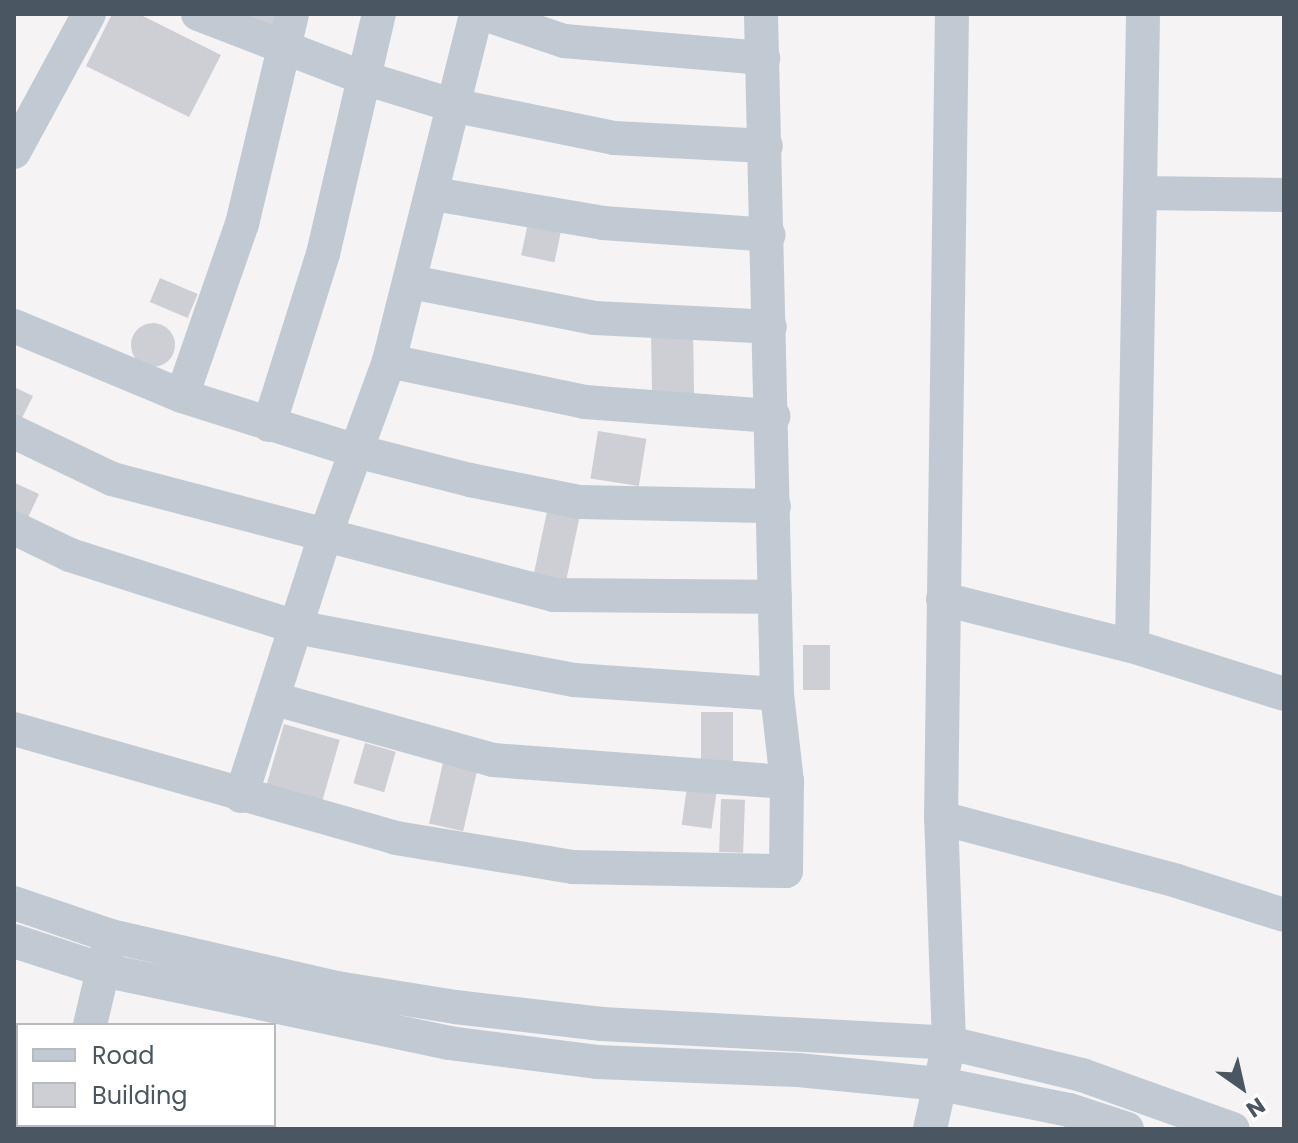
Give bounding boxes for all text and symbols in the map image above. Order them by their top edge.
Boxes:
legend [16,1023,276,1127]
text: Road [92,1039,154,1072]
north arrow [1202,1047,1282,1127]
text: Building [92,1079,188,1112]
text: N [1240,1090,1271,1125]

